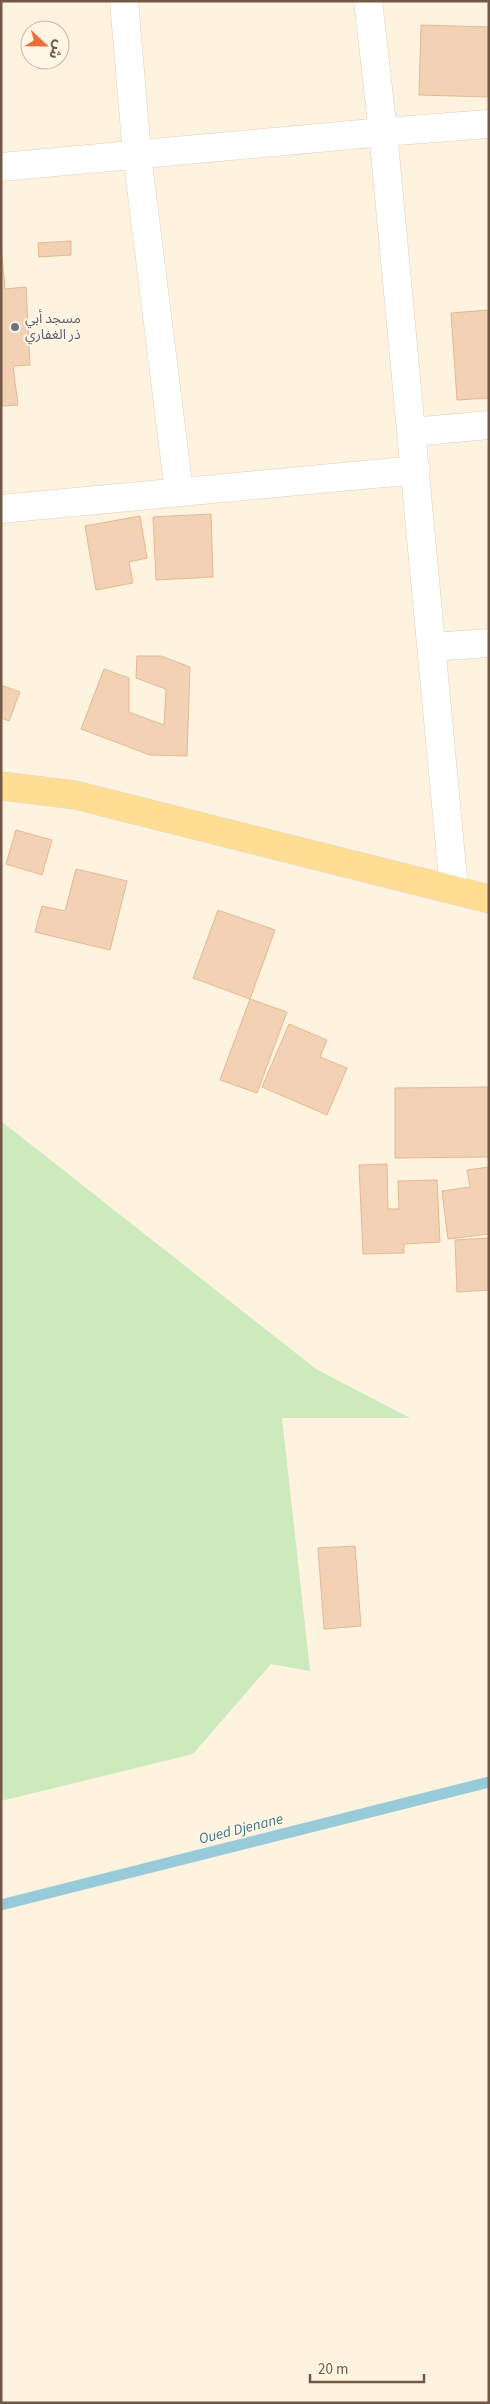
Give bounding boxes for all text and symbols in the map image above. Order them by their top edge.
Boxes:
north arrow [20,20,70,70]
text: ش [43,37,69,62]
place label: مسجد أبي ذر الغفاري [25,309,81,345]
marker: مسجد أبي ذر الغفاري [9,321,21,333]
water label: Oued Djenane [197,1808,285,1850]
scale bar [310,2352,424,2384]
text: 20 m [318,2359,348,2380]

